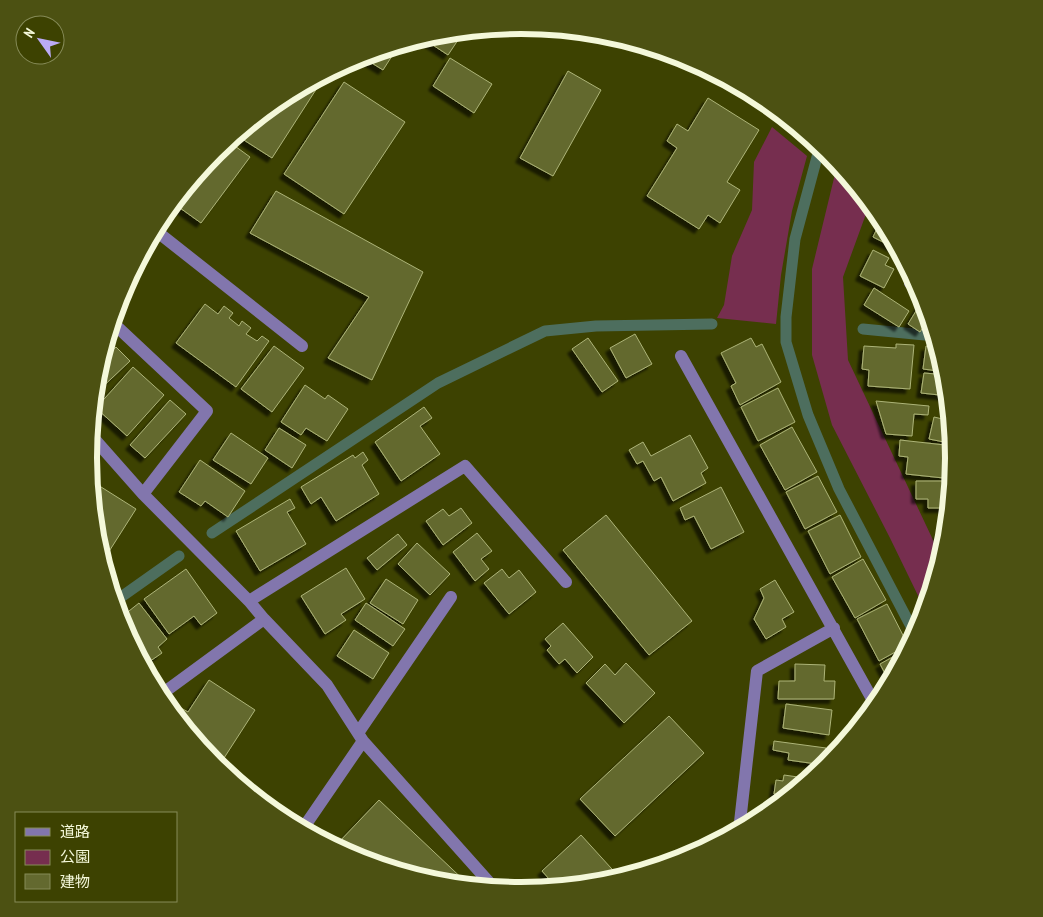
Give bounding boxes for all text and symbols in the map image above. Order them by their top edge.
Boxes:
north arrow [15,15,65,65]
text: N [19,25,39,41]
legend [15,812,178,902]
text: 道路 [60,822,90,841]
text: 公園 [60,847,90,866]
text: 建物 [60,872,90,891]

